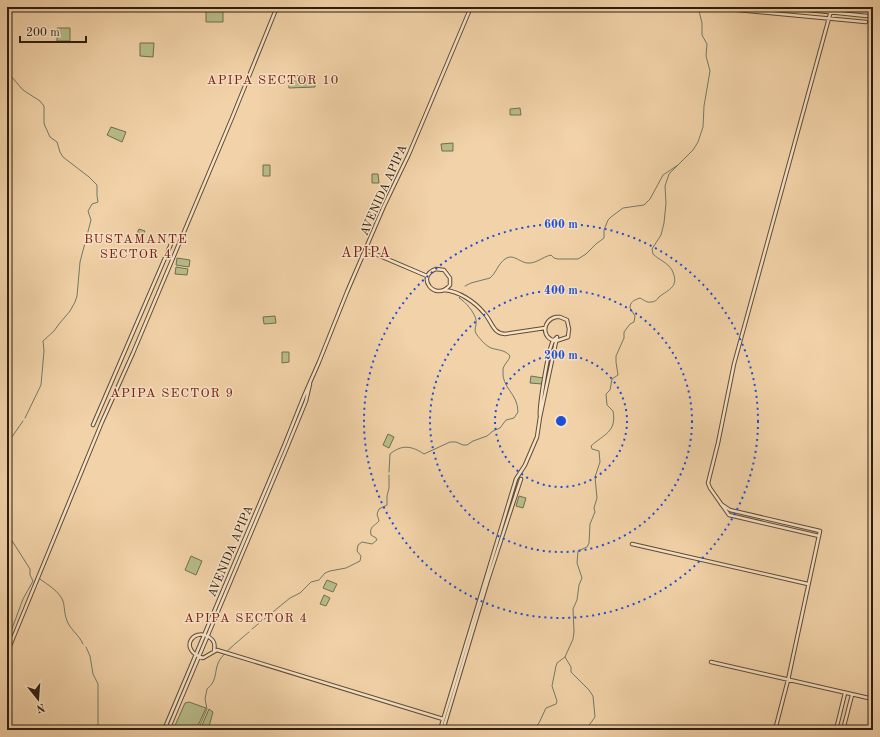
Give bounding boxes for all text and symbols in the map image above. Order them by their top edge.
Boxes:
scale bar [20,18,86,44]
text: 200 m [26,27,60,39]
district label: APIPA SECTOR 10 [207,74,339,87]
street label: AVENIDA APIPA [358,143,409,238]
text: 600 m [544,219,578,231]
district label: BUSTAMANTE SECTOR 4 [84,233,188,261]
district label: APIPA [341,246,391,260]
text: 400 m [544,285,578,297]
text: 200 m [544,350,578,362]
district label: APIPA SECTOR 9 [110,387,234,400]
centre of rings [554,414,568,428]
street label: AVENIDA APIPA [206,504,256,599]
district label: APIPA SECTOR 4 [184,612,308,625]
north arrow [18,679,58,719]
text: N [34,701,46,714]

